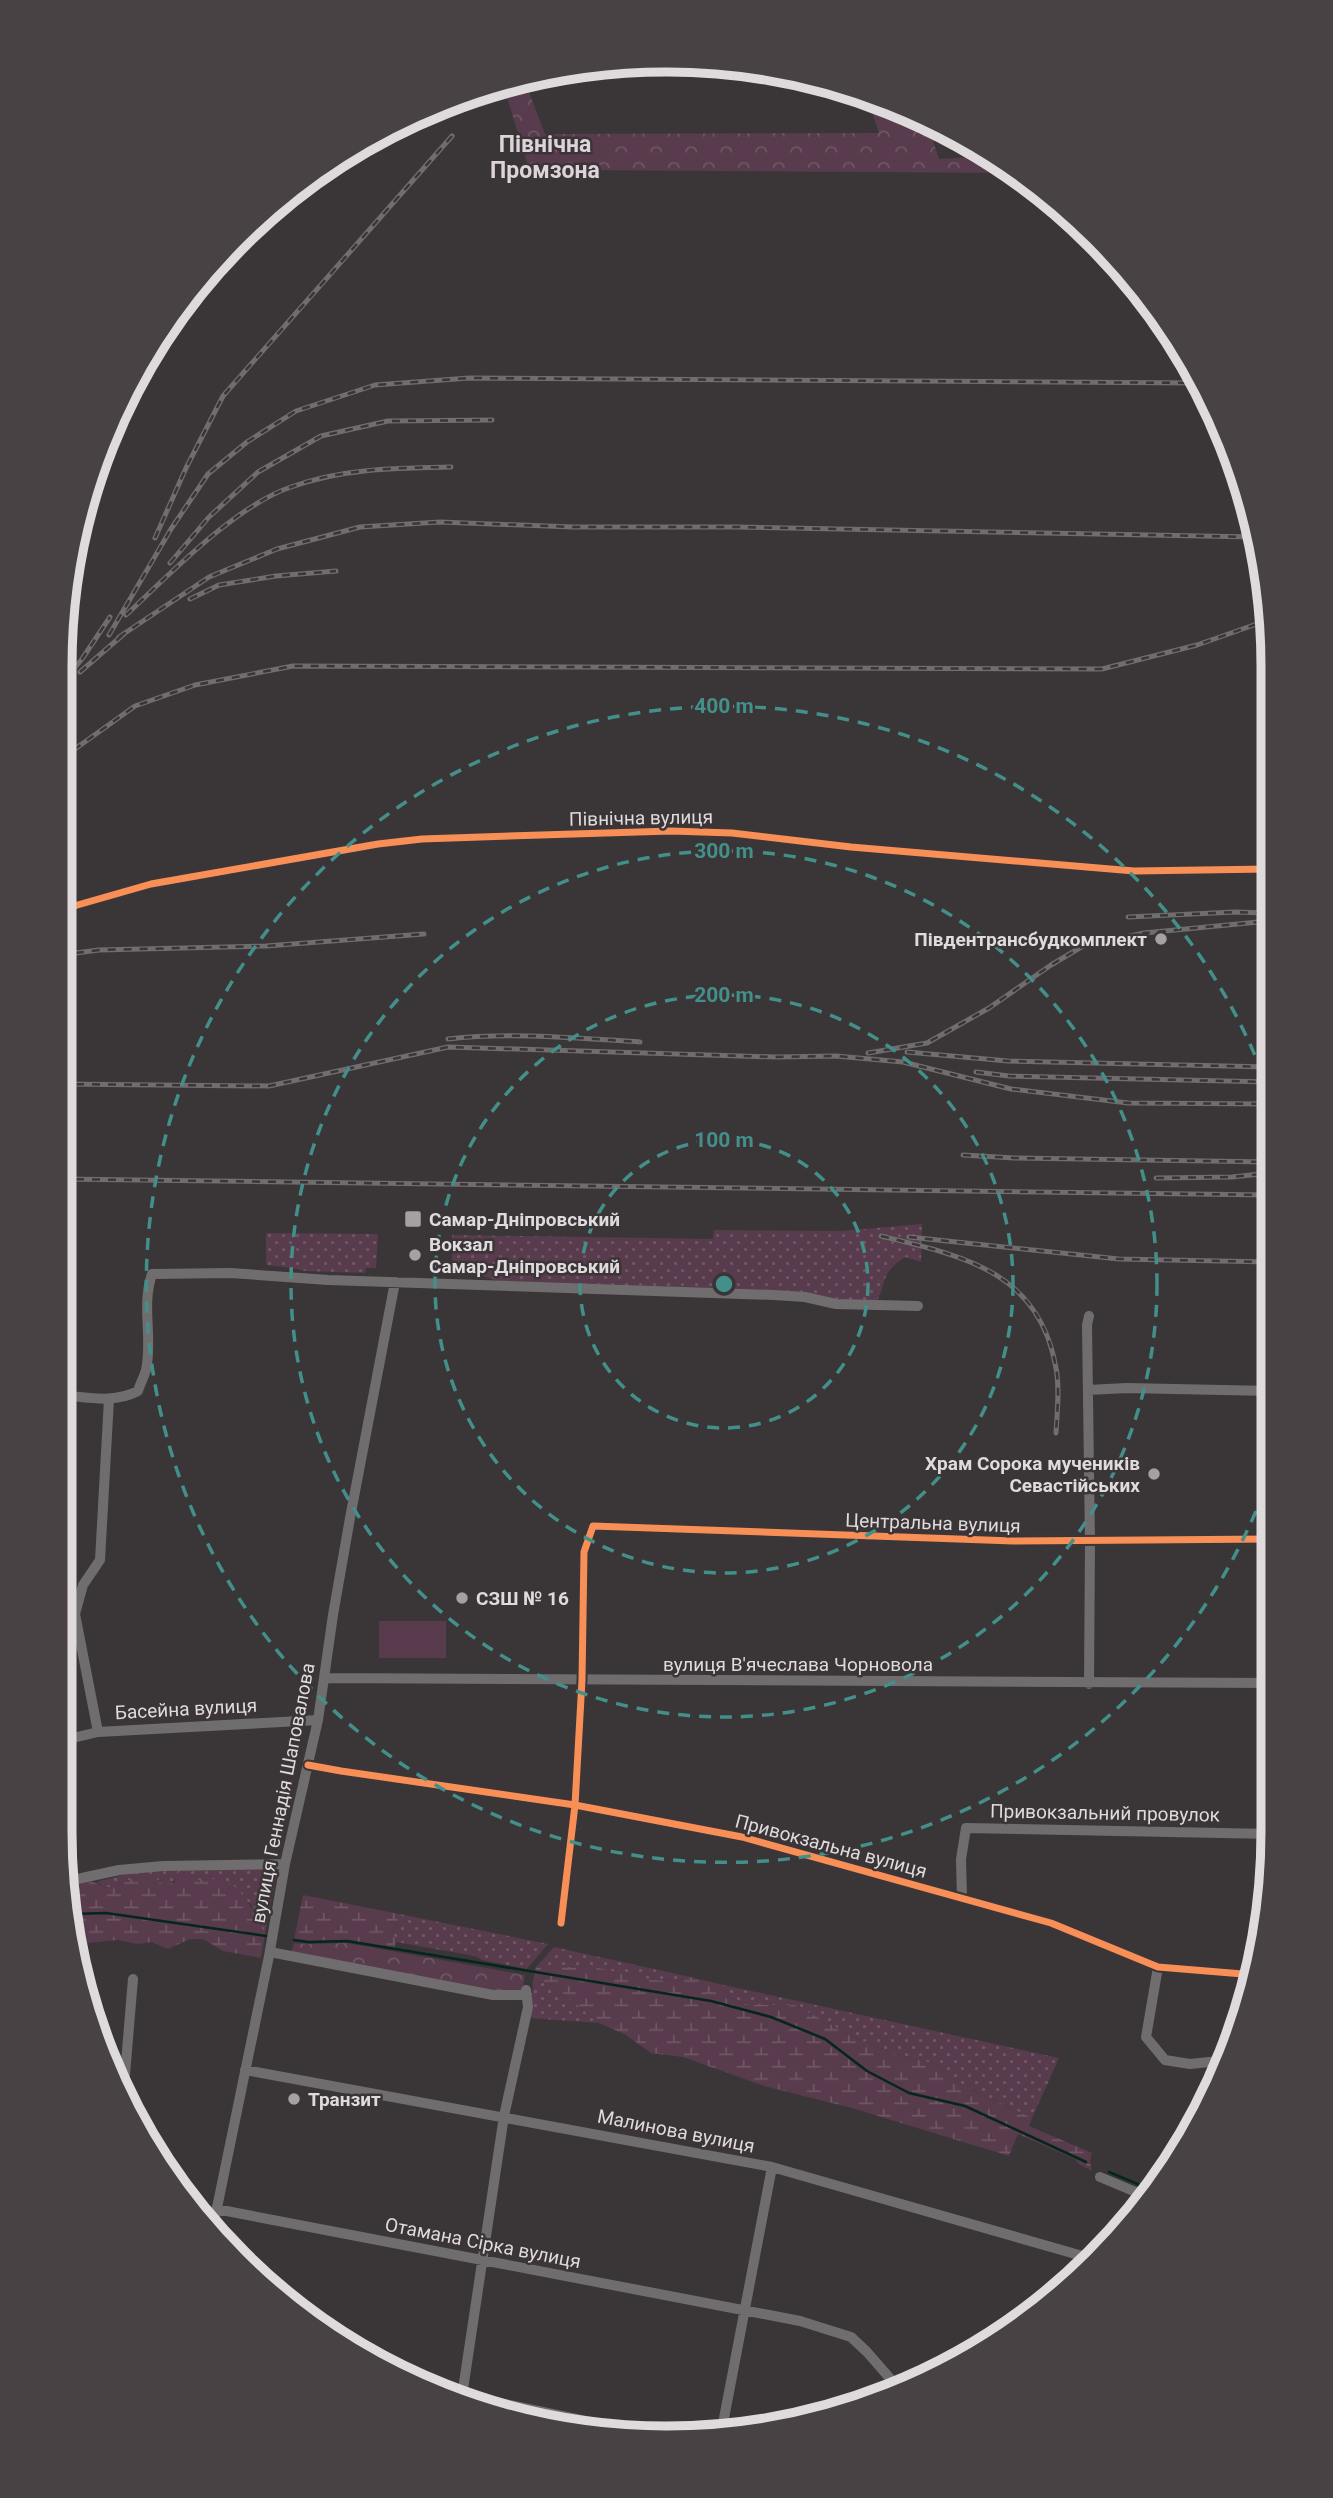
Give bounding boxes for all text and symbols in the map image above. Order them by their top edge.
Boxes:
district label: Північна Промзона [490,131,600,184]
text: 400 m [694,694,754,718]
street label: Північна вулиця [569,805,713,831]
text: 300 m [694,839,754,863]
place label: Південтрансбудкомплект [914,928,1147,951]
marker: Південтрансбудкомплект [1153,931,1169,947]
text: 200 m [694,983,754,1007]
text: 100 m [694,1128,754,1152]
place label: Самар-Дніпровський [429,1208,620,1231]
marker: Самар-Дніпровський [403,1209,423,1229]
place label: Вокзал Самар-Дніпровський [429,1233,620,1278]
marker: Вокзал Самар-Дніпровський [407,1247,423,1263]
centre of rings [712,1272,736,1296]
place label: Храм Сорока мучеників Севастійських [925,1452,1140,1497]
marker: Храм Сорока мучеників Севастійських [1146,1466,1162,1482]
street label: Центральна вулиця [845,1508,1021,1538]
place label: СЗШ № 16 [476,1587,569,1610]
marker: СЗШ № 16 [454,1590,470,1606]
street label: вулиця В'ячеслава Чорновола [663,1653,933,1676]
street label: вулиця Геннадія Шаповалова [246,1661,320,1925]
street label: Басейна вулиця [114,1694,258,1724]
street label: Привокзальний провулок [990,1799,1221,1827]
street label: Привокзальна вулиця [733,1809,929,1883]
place label: Транзит [308,2088,381,2111]
marker: Транзит [286,2091,302,2107]
street label: Малинова вулиця [595,2104,757,2158]
street label: Отамана Сірка вулиця [383,2213,583,2273]

